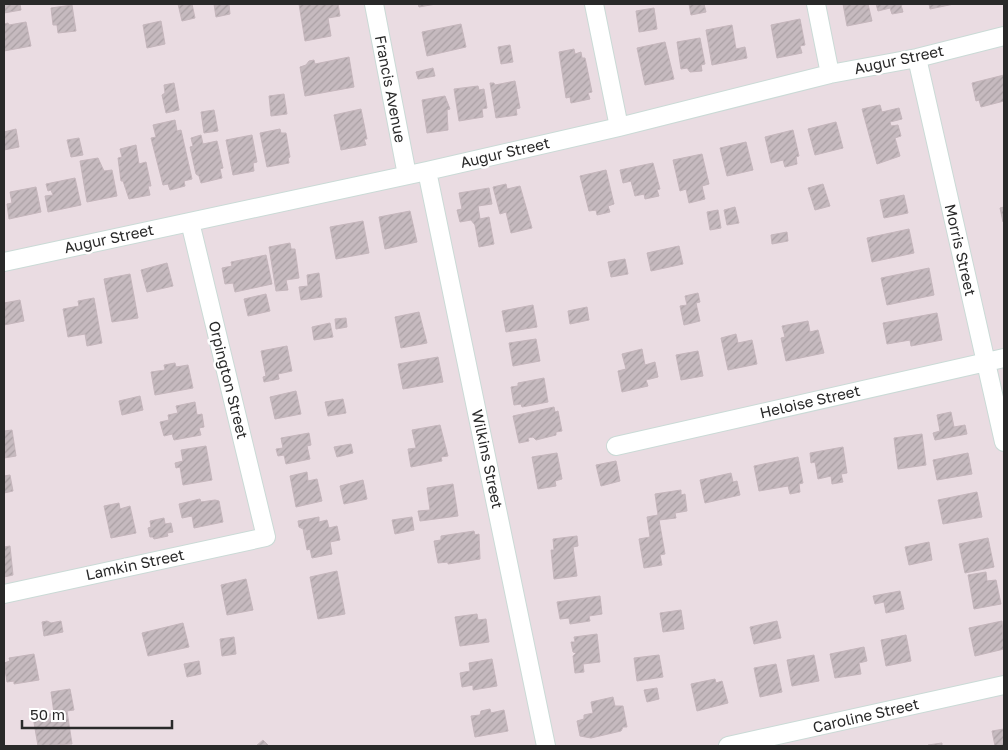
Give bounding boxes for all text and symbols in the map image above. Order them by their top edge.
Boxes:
street label: Francis Avenue [372,34,410,144]
street label: Augur Street [852,41,945,77]
street label: Augur Street [458,133,551,171]
street label: Morris Street [942,202,980,297]
street label: Augur Street [62,220,155,256]
street label: Orpington Street [206,319,252,441]
street label: Heloise Street [758,381,862,421]
street label: Wilkins Street [469,408,507,510]
street label: Lamkin Street [84,545,186,583]
street label: Caroline Street [811,694,921,736]
scale bar [22,698,172,730]
text: 50 m [30,705,65,723]

